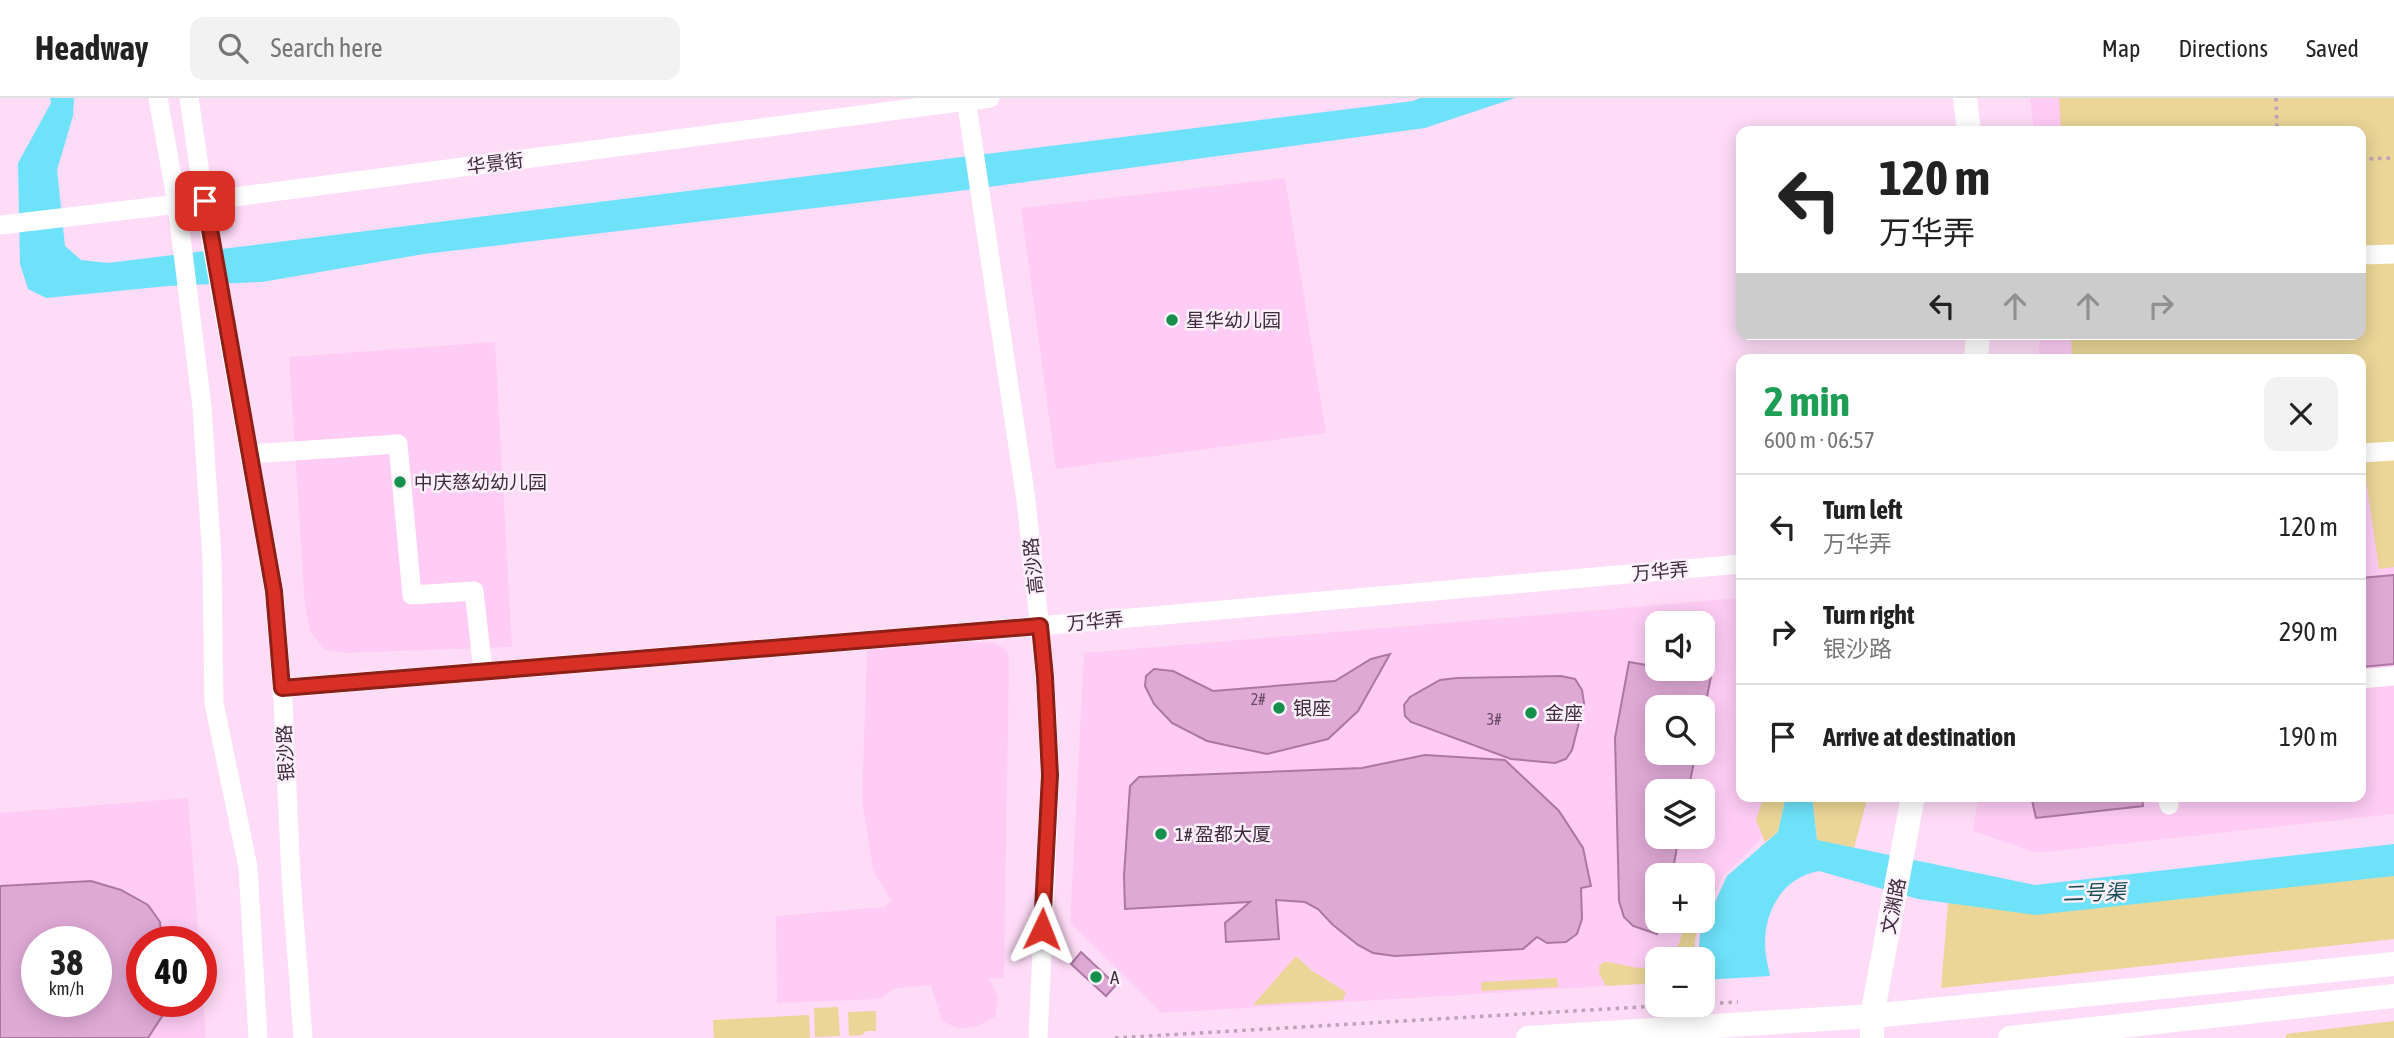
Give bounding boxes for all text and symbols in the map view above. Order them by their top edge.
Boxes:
search box [190,17,680,80]
text: Headway [35,29,148,67]
icon: search [214,29,252,67]
text: Search here [270,33,383,63]
text: Map [2102,35,2140,62]
text: Directions [2178,35,2268,62]
text: Saved [2306,35,2359,62]
street label: 华景街 [465,149,525,177]
text: 120 m [1879,149,1990,205]
icon: left [1764,154,1855,245]
pin [175,171,235,231]
icon: arrive [186,182,224,220]
text: 万华弄 [1879,214,1975,251]
icon: left [1923,287,1961,325]
icon: ahead [1996,287,2034,325]
icon: ahead [2069,287,2107,325]
icon: right [2142,287,2180,325]
place label: 星华幼儿园 [1186,309,1281,331]
marker: 星华幼儿园 [1164,312,1180,328]
text: 2 min [1764,377,1850,425]
button: close [2264,377,2338,451]
text: 600 m · 06:57 [1764,427,1875,453]
place label: 中庆慈幼幼儿园 [414,471,547,493]
marker: 中庆慈幼幼儿园 [392,474,408,490]
text: Turn left [1823,495,1903,525]
icon: left [1764,508,1802,546]
text: 120 m [2279,512,2338,542]
text: 万华弄 [1823,531,1892,557]
street label: 高沙路 [1019,536,1047,596]
street label: 万华弄 [1631,558,1689,584]
text: Turn right [1823,600,1914,630]
street label: 万华弄 [1066,608,1124,634]
map controls [1645,611,1715,1017]
button: sound [1645,611,1715,681]
icon: right [1764,613,1802,651]
text: 290 m [2279,617,2338,647]
text: 银沙路 [1823,636,1892,662]
house number: 2# [1251,690,1265,708]
button: search [1645,695,1715,765]
place label: 银座 [1293,697,1331,719]
marker: 银座 [1271,700,1287,716]
place label: 金座 [1545,702,1583,724]
marker: 金座 [1523,705,1539,721]
house number: 3# [1487,710,1501,728]
icon: arrive [1764,718,1802,756]
text: Arrive at destination [1823,722,2016,752]
text: 190 m [2279,722,2338,752]
street label: 银沙路 [273,724,297,782]
button: layers [1645,779,1715,849]
place label: 1# 盈都大厦 [1175,823,1271,845]
marker: 1# 盈都大厦 [1153,826,1169,842]
button: + [1645,863,1715,933]
street label: 文渊路 [1877,876,1909,936]
water label: 二号渠 [2062,879,2129,905]
position arrow [1005,892,1079,966]
speed limit sign: 40 [126,926,217,1017]
text: 38 [50,942,83,982]
button: − [1645,947,1715,1017]
place label: A [1110,966,1120,988]
marker: A [1088,969,1104,985]
text: km/h [49,978,84,999]

